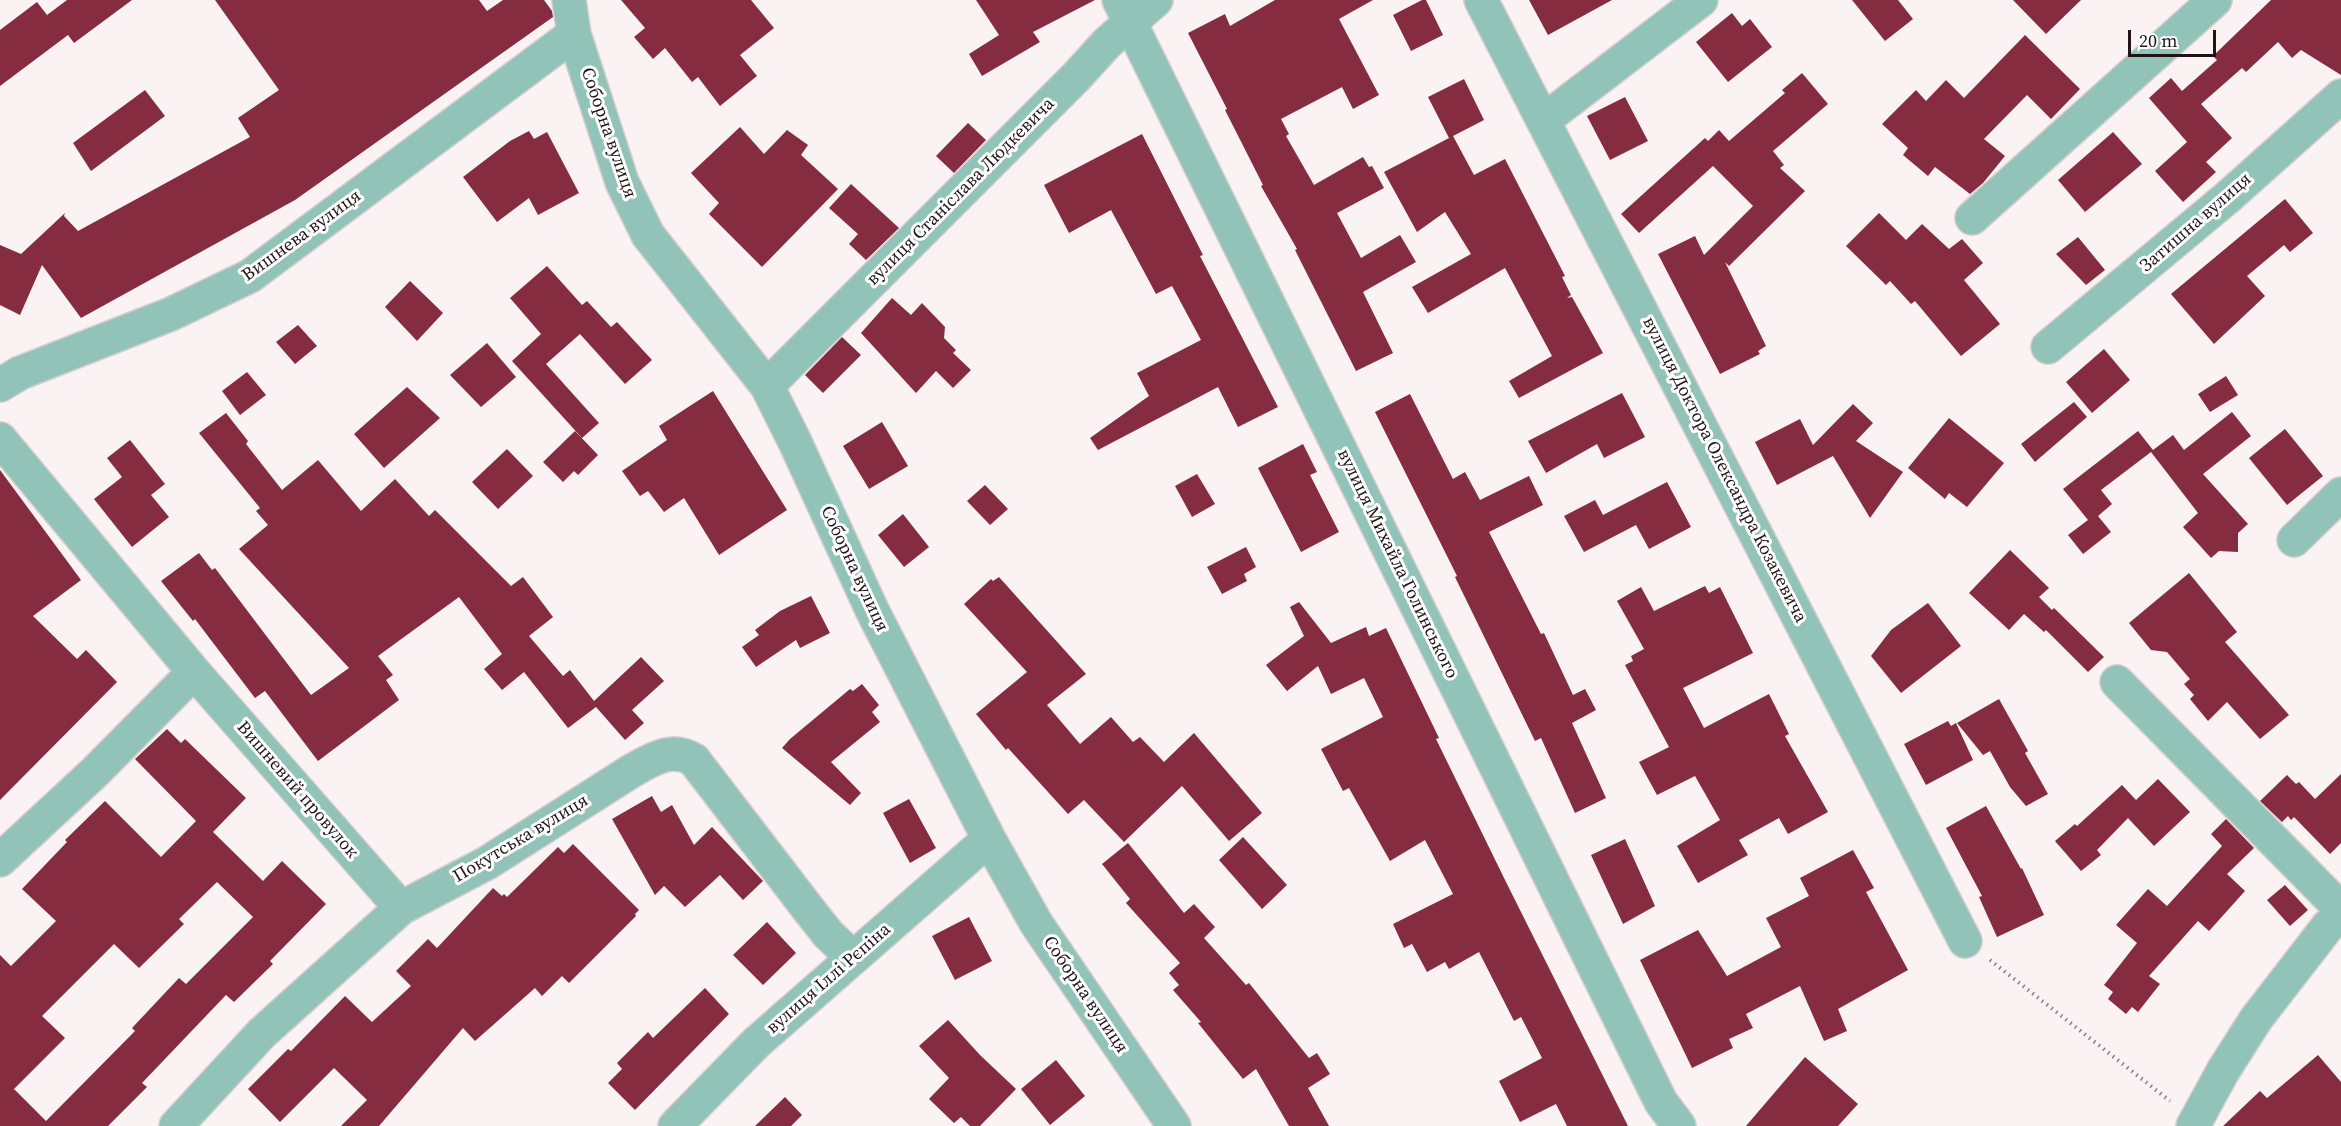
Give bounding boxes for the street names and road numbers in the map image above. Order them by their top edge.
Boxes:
street label: Соборна вулиця [576,65,640,201]
street label: вулиця Станіслава Людкевича [863,94,1059,290]
street label: Затишна вулиця [2136,169,2256,277]
street label: Вишнева вулиця [238,186,366,286]
street label: вулиця Доктора Олександра Козакевича [1637,313,1811,627]
street label: вулиця Михайла Голинського [1332,446,1462,682]
street label: Соборна вулиця [815,503,893,635]
street label: Вишневий провулок [232,717,362,863]
street label: Покутська вулиця [450,790,592,888]
street label: вулиця Іллі Рєпіна [762,919,896,1039]
street label: Соборна вулиця [1038,932,1132,1058]

